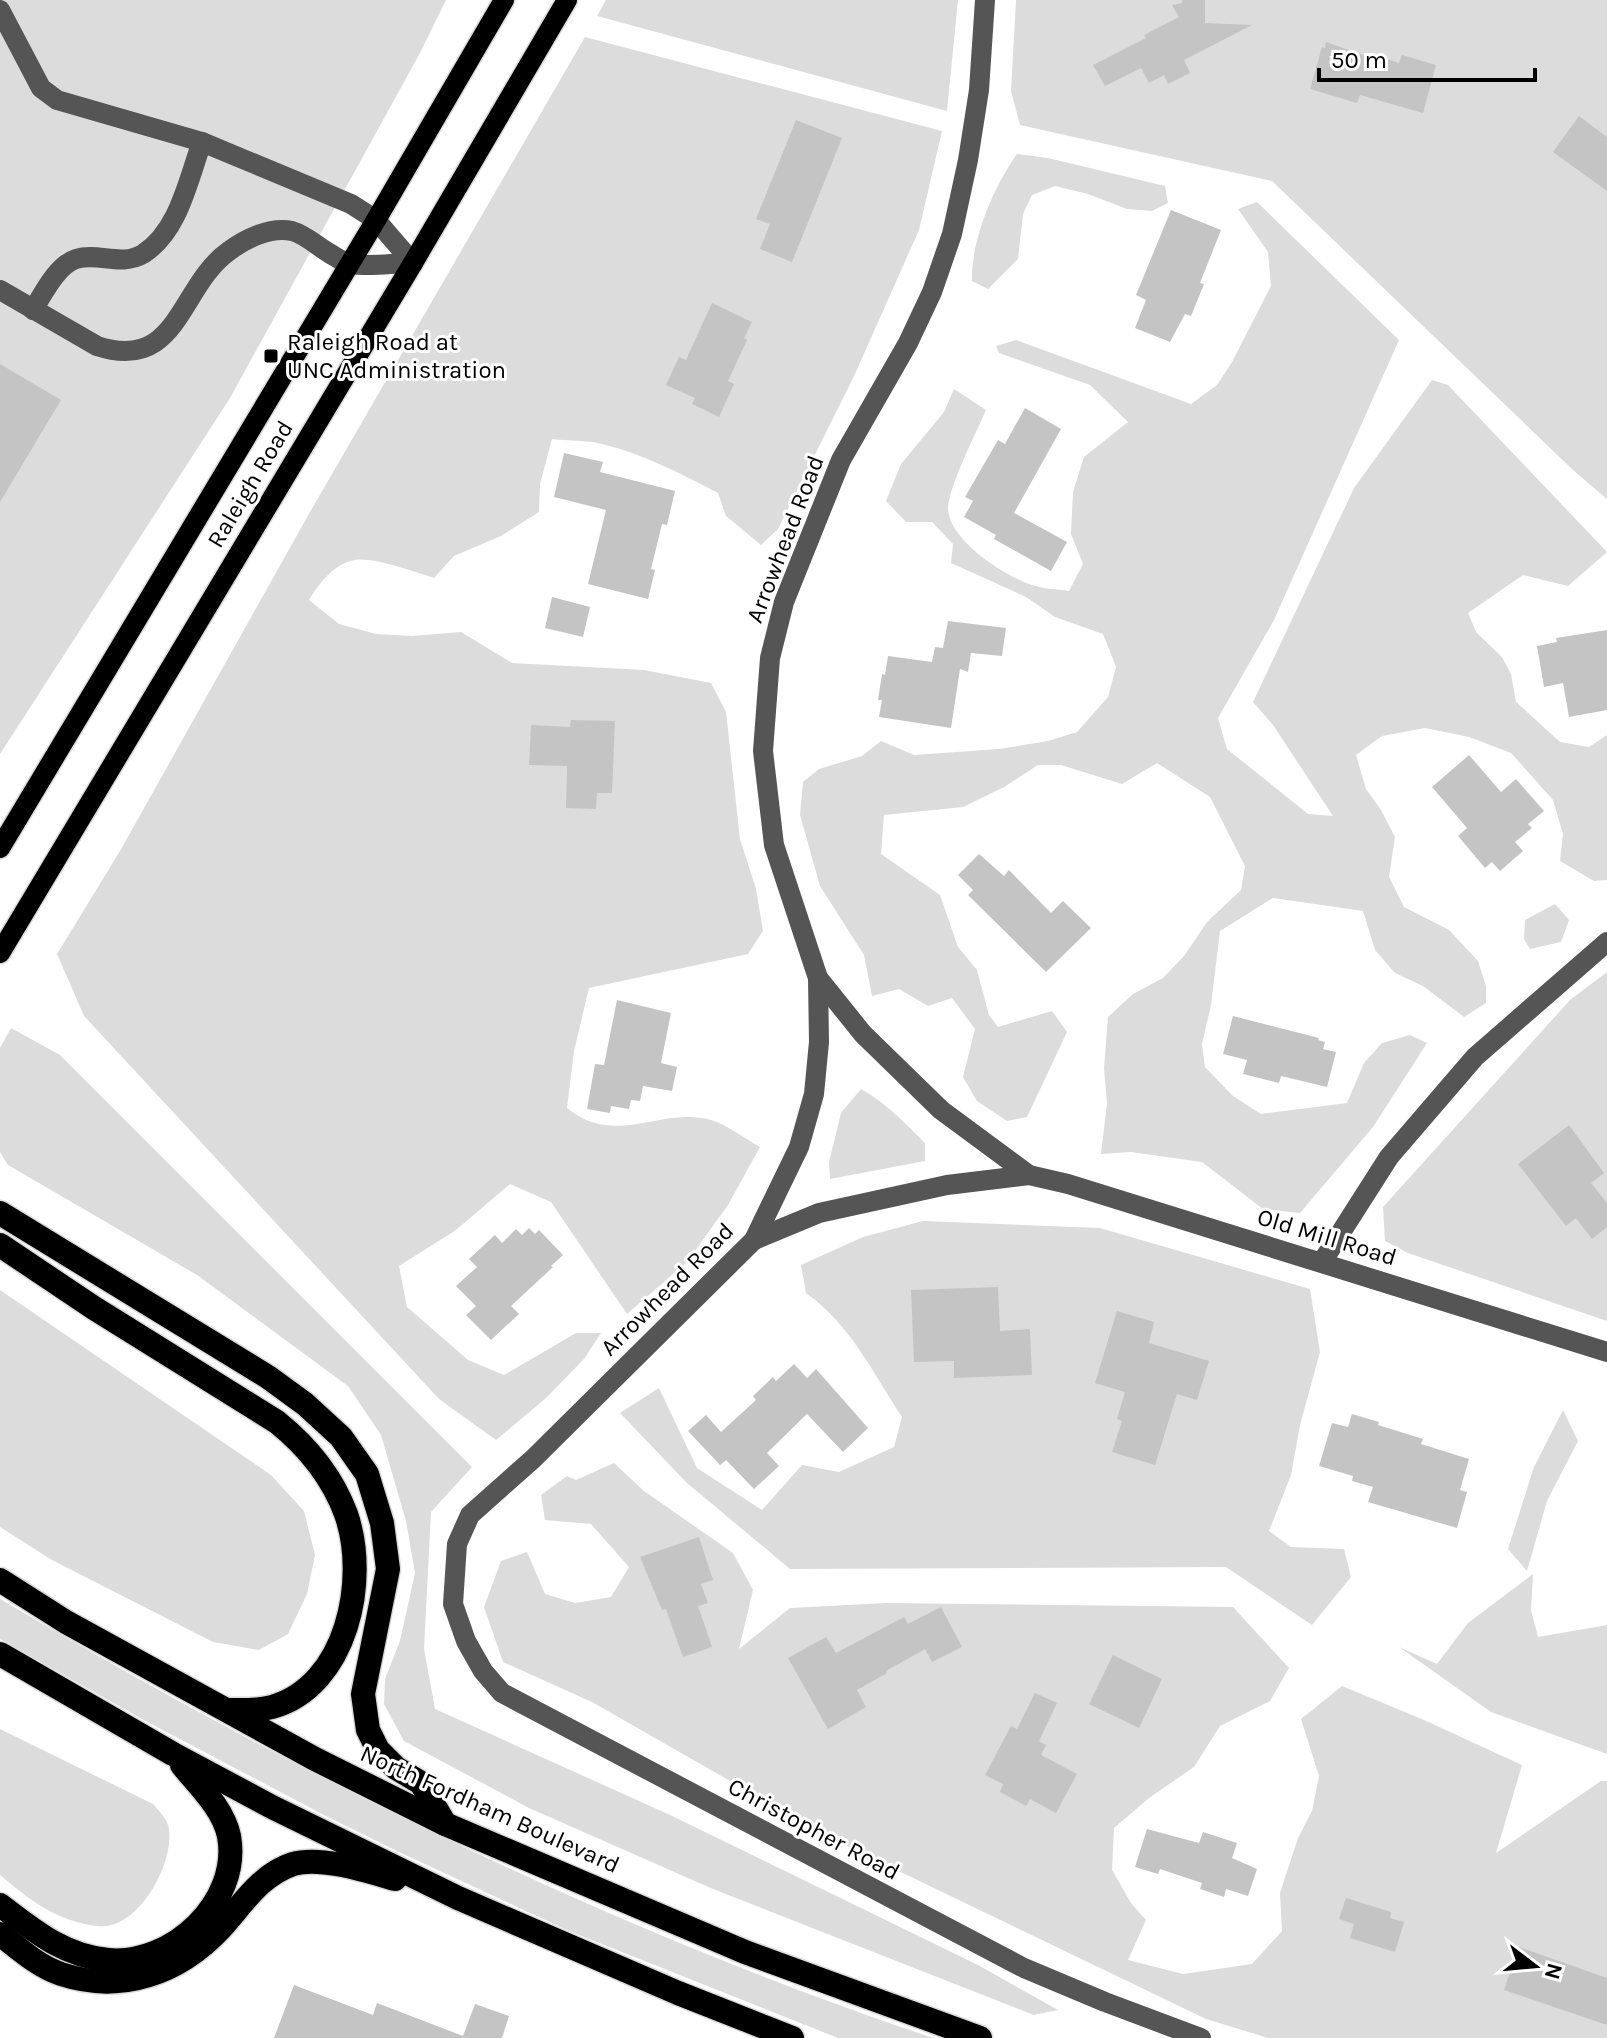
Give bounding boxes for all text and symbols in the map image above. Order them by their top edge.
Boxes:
scale bar [1319,32,1535,82]
text: 50 m [1331,46,1387,74]
place label: Raleigh Road at UNC Administration [287,328,506,384]
marker: Raleigh Road at UNC Administration [262,347,280,365]
street label: Raleigh Road [201,415,299,553]
street label: Arrowhead Road [740,451,830,627]
street label: Old Mill Road [1254,1203,1400,1271]
street label: Arrowhead Road [595,1217,739,1361]
street label: North Fordham Boulevard [356,1739,624,1879]
street label: Christopher Road [723,1772,905,1886]
north arrow [1495,1926,1575,2006]
text: N [1539,1960,1568,1982]

